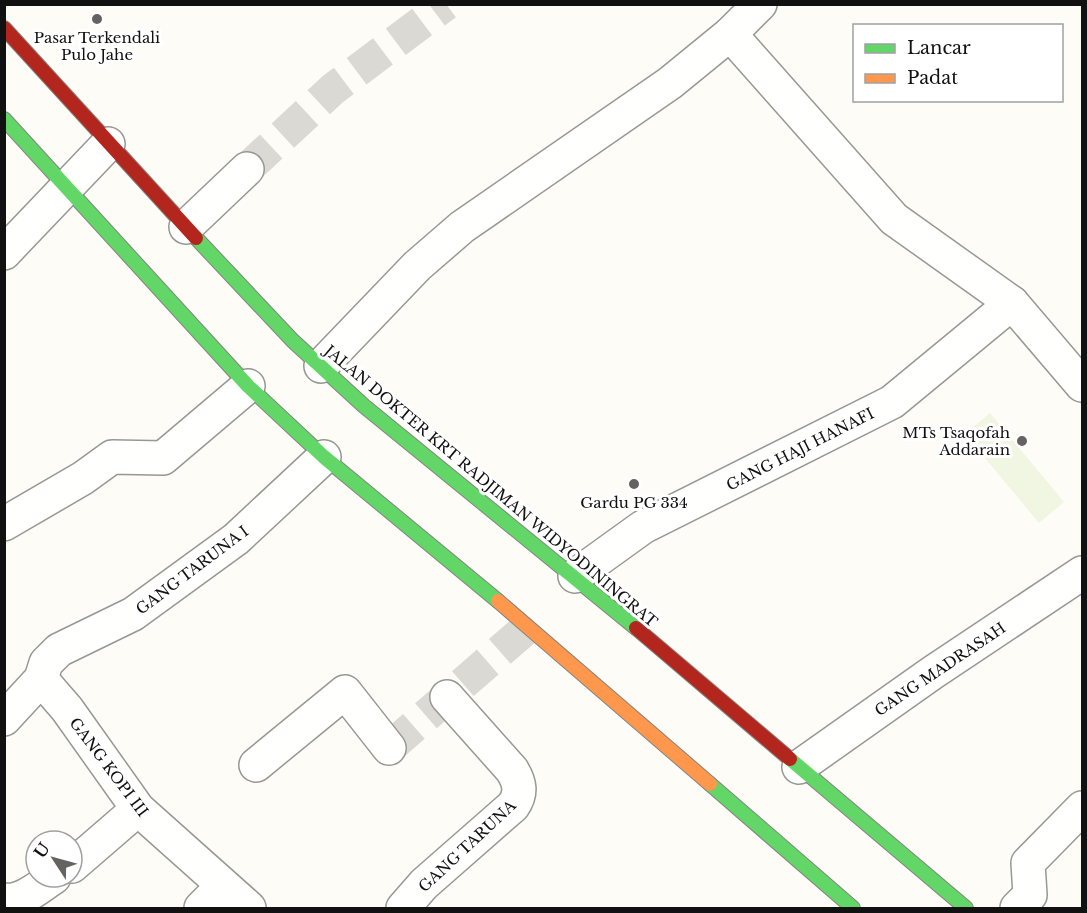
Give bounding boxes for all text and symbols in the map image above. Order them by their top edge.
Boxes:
marker: Pasar Terkendali Pulo Jahe [90,12,104,26]
legend [853,24,1063,102]
place label: Pasar Terkendali Pulo Jahe [34,28,160,64]
text: Lancar [907,37,971,59]
text: Padat [907,67,958,89]
street label: JALAN DOKTER KRT RADJIMAN WIDYODININGRAT [319,340,661,631]
street label: GANG HAJI HANAFI [723,403,877,495]
place label: MTs Tsaqofah Addarain [902,423,1010,459]
marker: MTs Tsaqofah Addarain [1015,434,1029,448]
marker: Gardu PG 334 [627,477,641,491]
place label: Gardu PG 334 [580,493,688,512]
street label: GANG TARUNA I [132,521,252,619]
street label: GANG MADRASAH [871,618,1009,720]
street label: GANG KOPI III [65,714,153,820]
street label: GANG TARUNA [414,796,520,896]
north arrow [24,829,84,889]
text: U [30,839,54,862]

